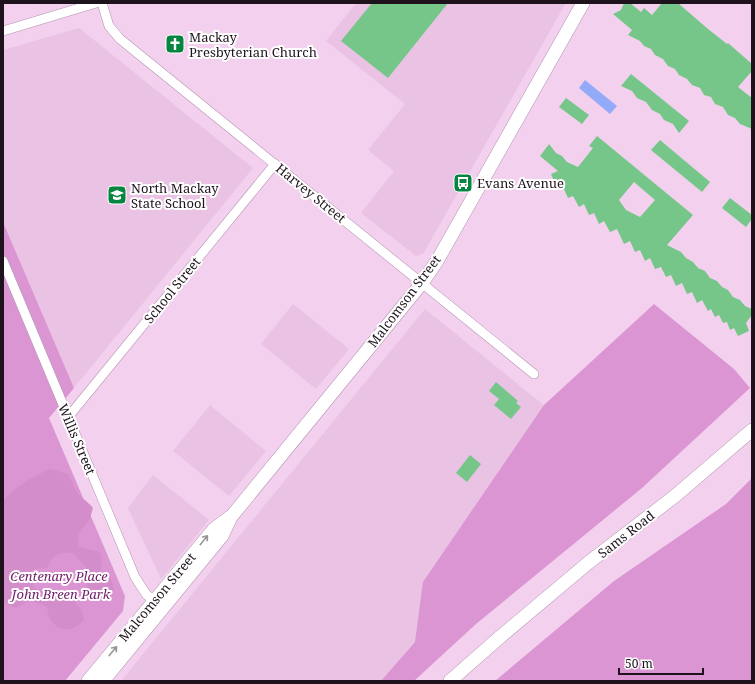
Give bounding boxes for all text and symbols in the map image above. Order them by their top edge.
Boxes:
place label: Mackay Presbyterian Church [189,28,317,61]
church icon: Mackay Presbyterian Church [164,33,186,55]
street label: Harvey Street [272,159,350,227]
bus stop icon: Evans Avenue [452,172,474,194]
place label: Evans Avenue [477,174,564,192]
place label: North Mackay State School [131,179,219,212]
school or university icon: North Mackay State School [106,184,128,206]
street label: Malcomson Street [363,251,445,351]
street label: School Street [140,253,205,327]
street label: Willis Street [54,401,100,478]
street label: Sams Road [594,506,658,562]
one-way arrow [200,535,209,546]
street label: Malcomson Street [114,548,200,645]
park label: Centenary Place [10,567,108,585]
park label: John Breen Park [9,585,111,603]
one-way arrow [108,646,117,656]
scale bar [619,650,703,676]
text: 50 m [625,655,653,672]

